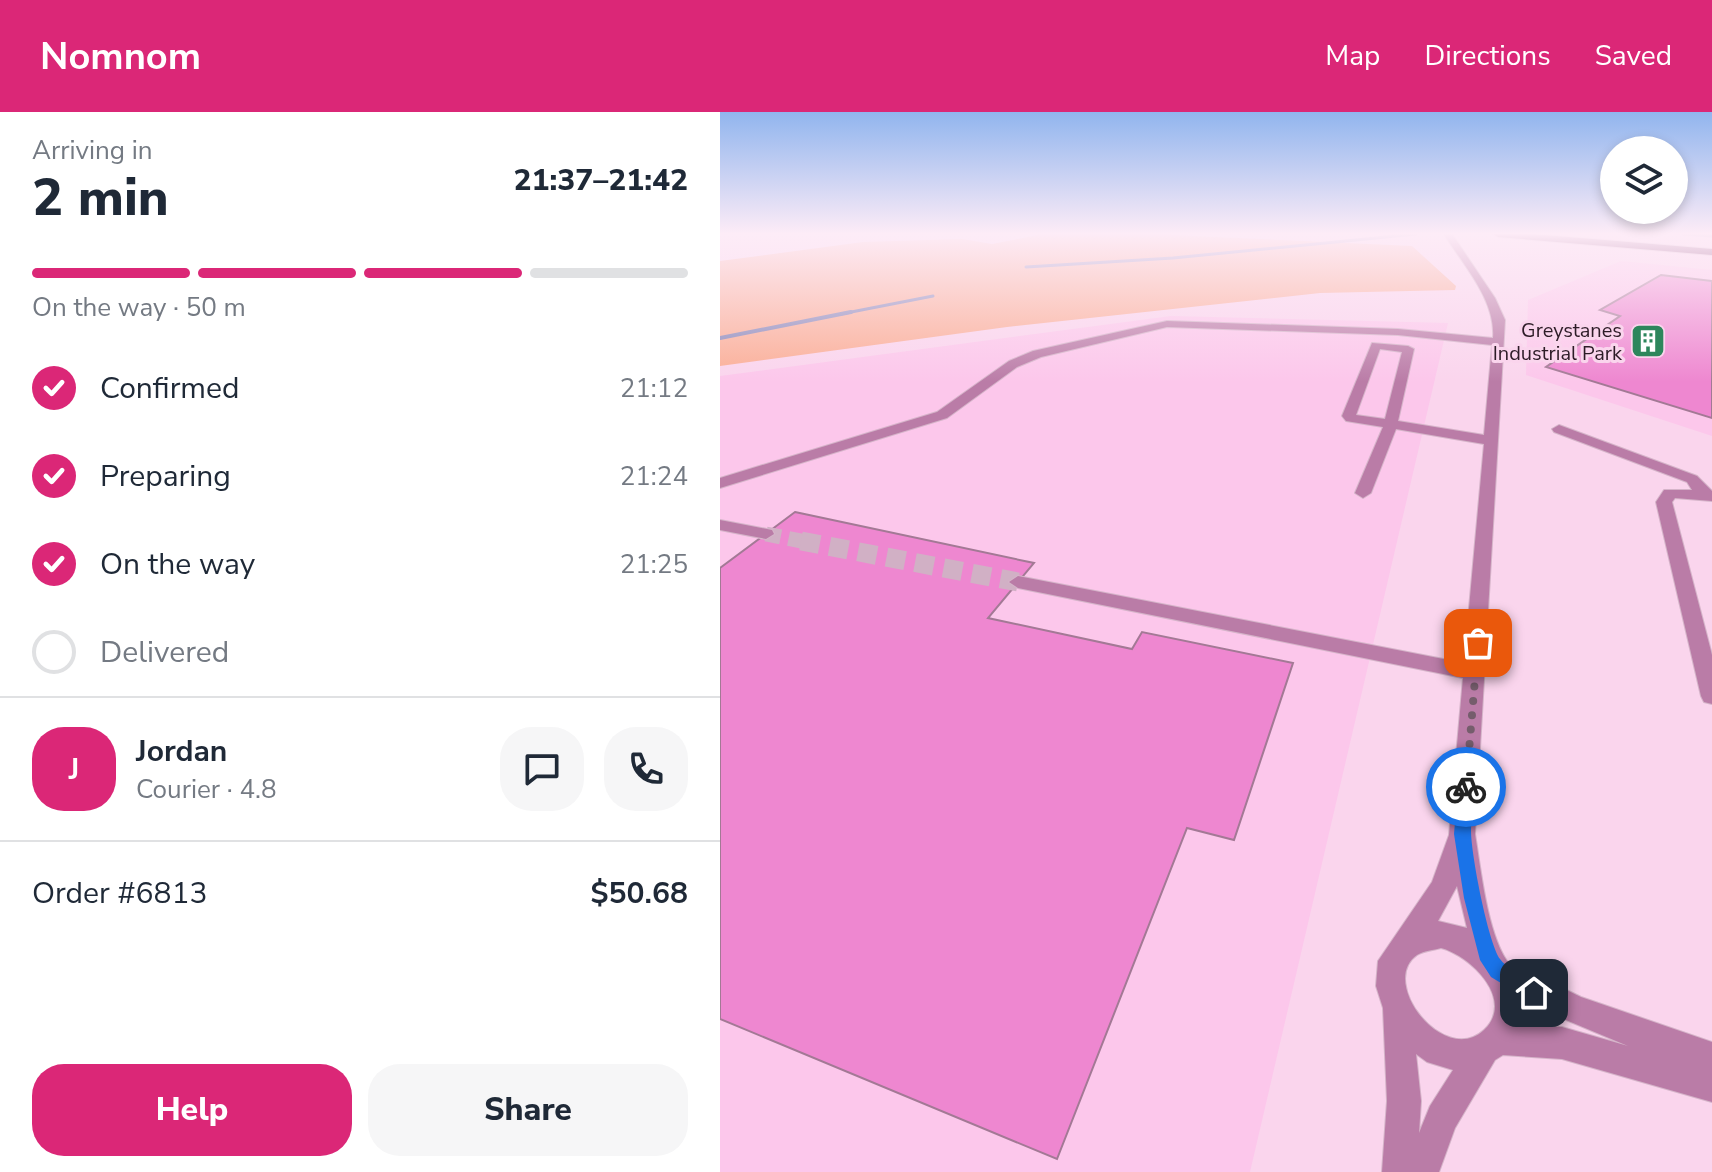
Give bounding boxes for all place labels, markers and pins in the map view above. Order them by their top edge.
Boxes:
place label: Greystanes Industrial Park [1493,317,1623,367]
building icon: Greystanes Industrial Park [1629,322,1667,360]
pin [1444,609,1512,677]
pin [1500,959,1568,1027]

